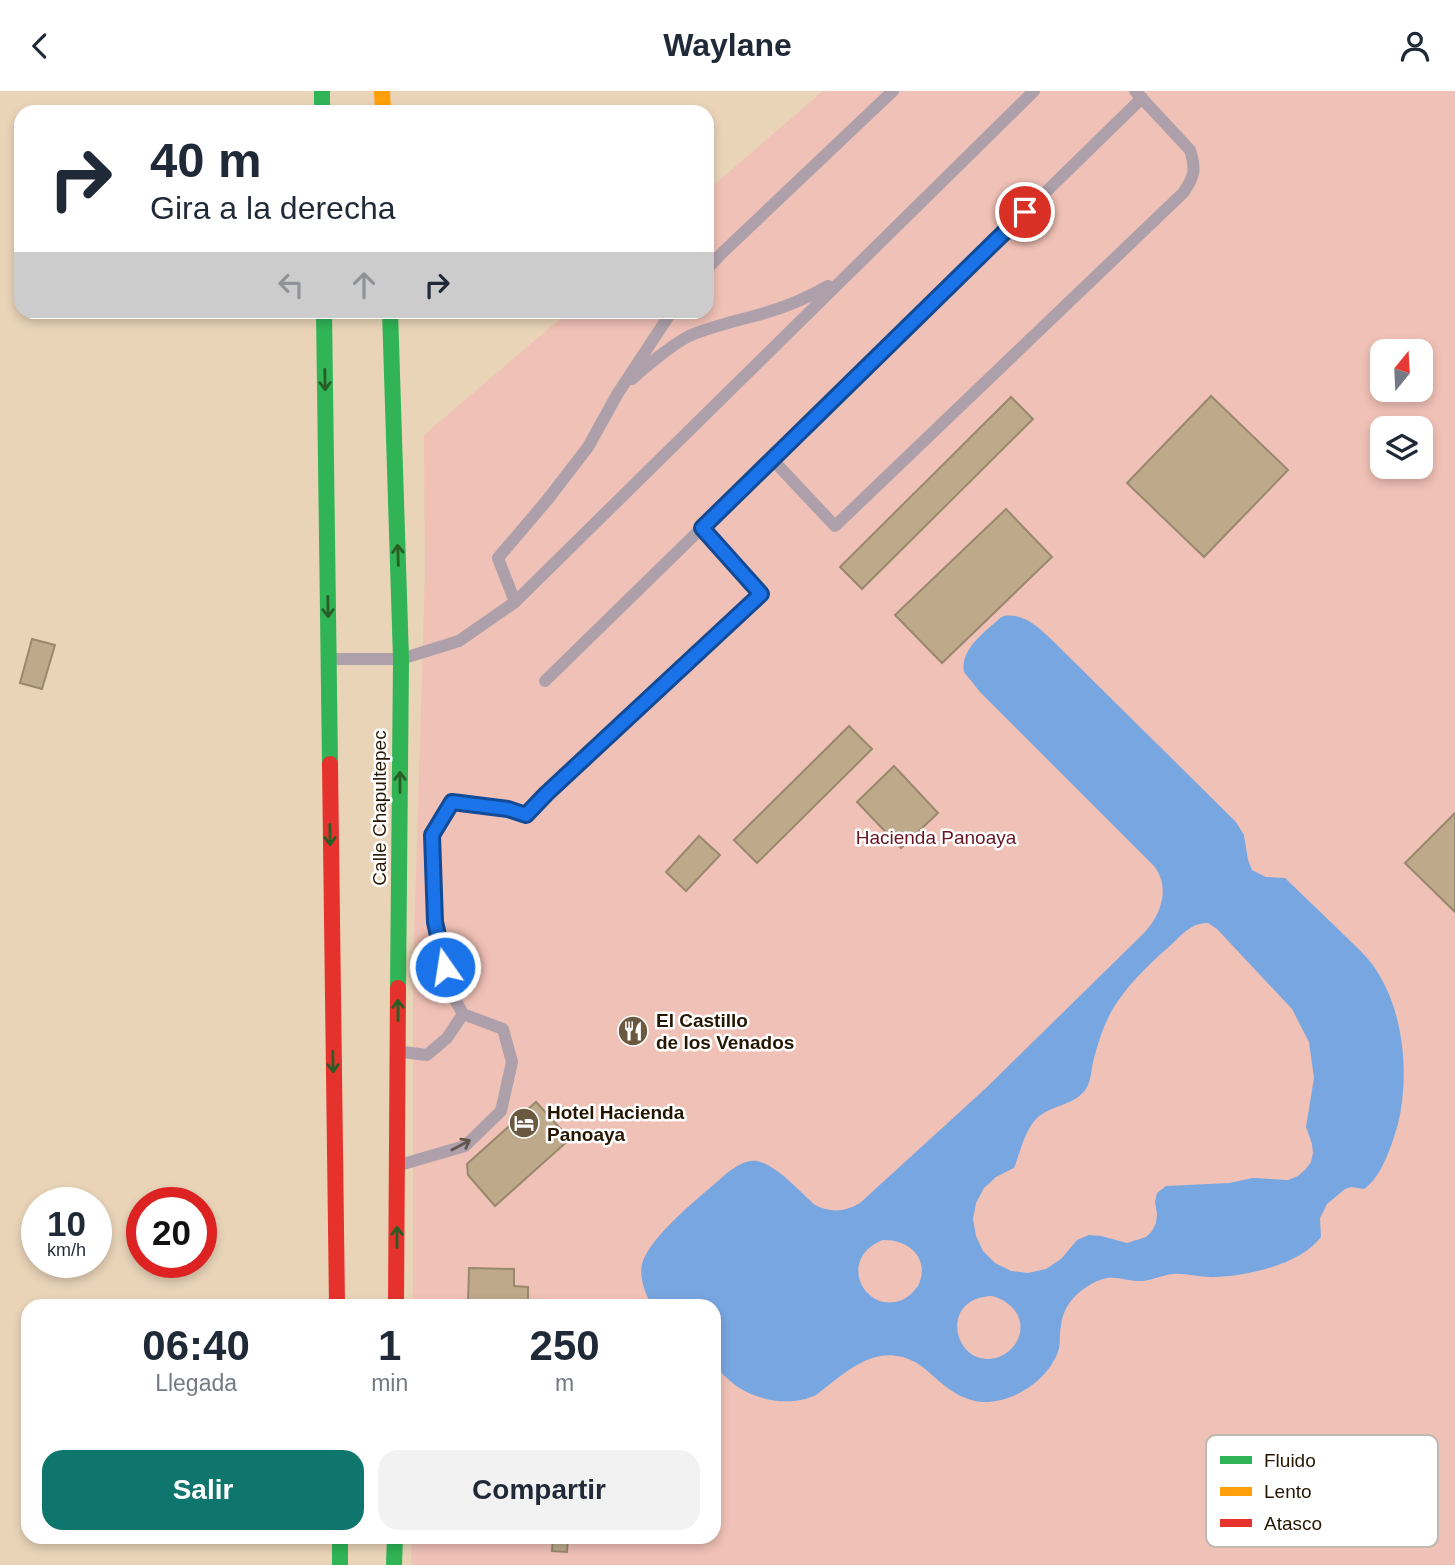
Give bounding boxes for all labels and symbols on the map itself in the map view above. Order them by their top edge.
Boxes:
pin [995,182,1055,242]
north arrow [1370,339,1433,403]
one-way arrow [318,368,332,391]
one-way arrow [391,544,404,567]
one-way arrow [321,595,334,618]
street label: Calle Chapultepec [369,730,390,886]
one-way arrow [393,771,407,794]
one-way arrow [324,823,337,846]
park label: Hacienda Panoaya [856,827,1017,848]
position arrow [408,930,482,1004]
one-way arrow [391,999,405,1022]
place label: El Castillo de los Venados [656,1010,794,1053]
restaurant icon: El Castillo de los Venados [616,1014,650,1048]
one-way arrow [327,1050,340,1073]
place label: Hotel Hacienda Panoaya [547,1102,685,1145]
hotel icon: Hotel Hacienda Panoaya [507,1106,541,1140]
one-way arrow [451,1137,471,1151]
speed limit sign: 20 [126,1187,217,1278]
one-way arrow [390,1226,404,1249]
legend [1206,1435,1438,1547]
text: Fluido [1264,1450,1316,1471]
text: Lento [1264,1481,1312,1502]
text: Atasco [1264,1513,1322,1534]

